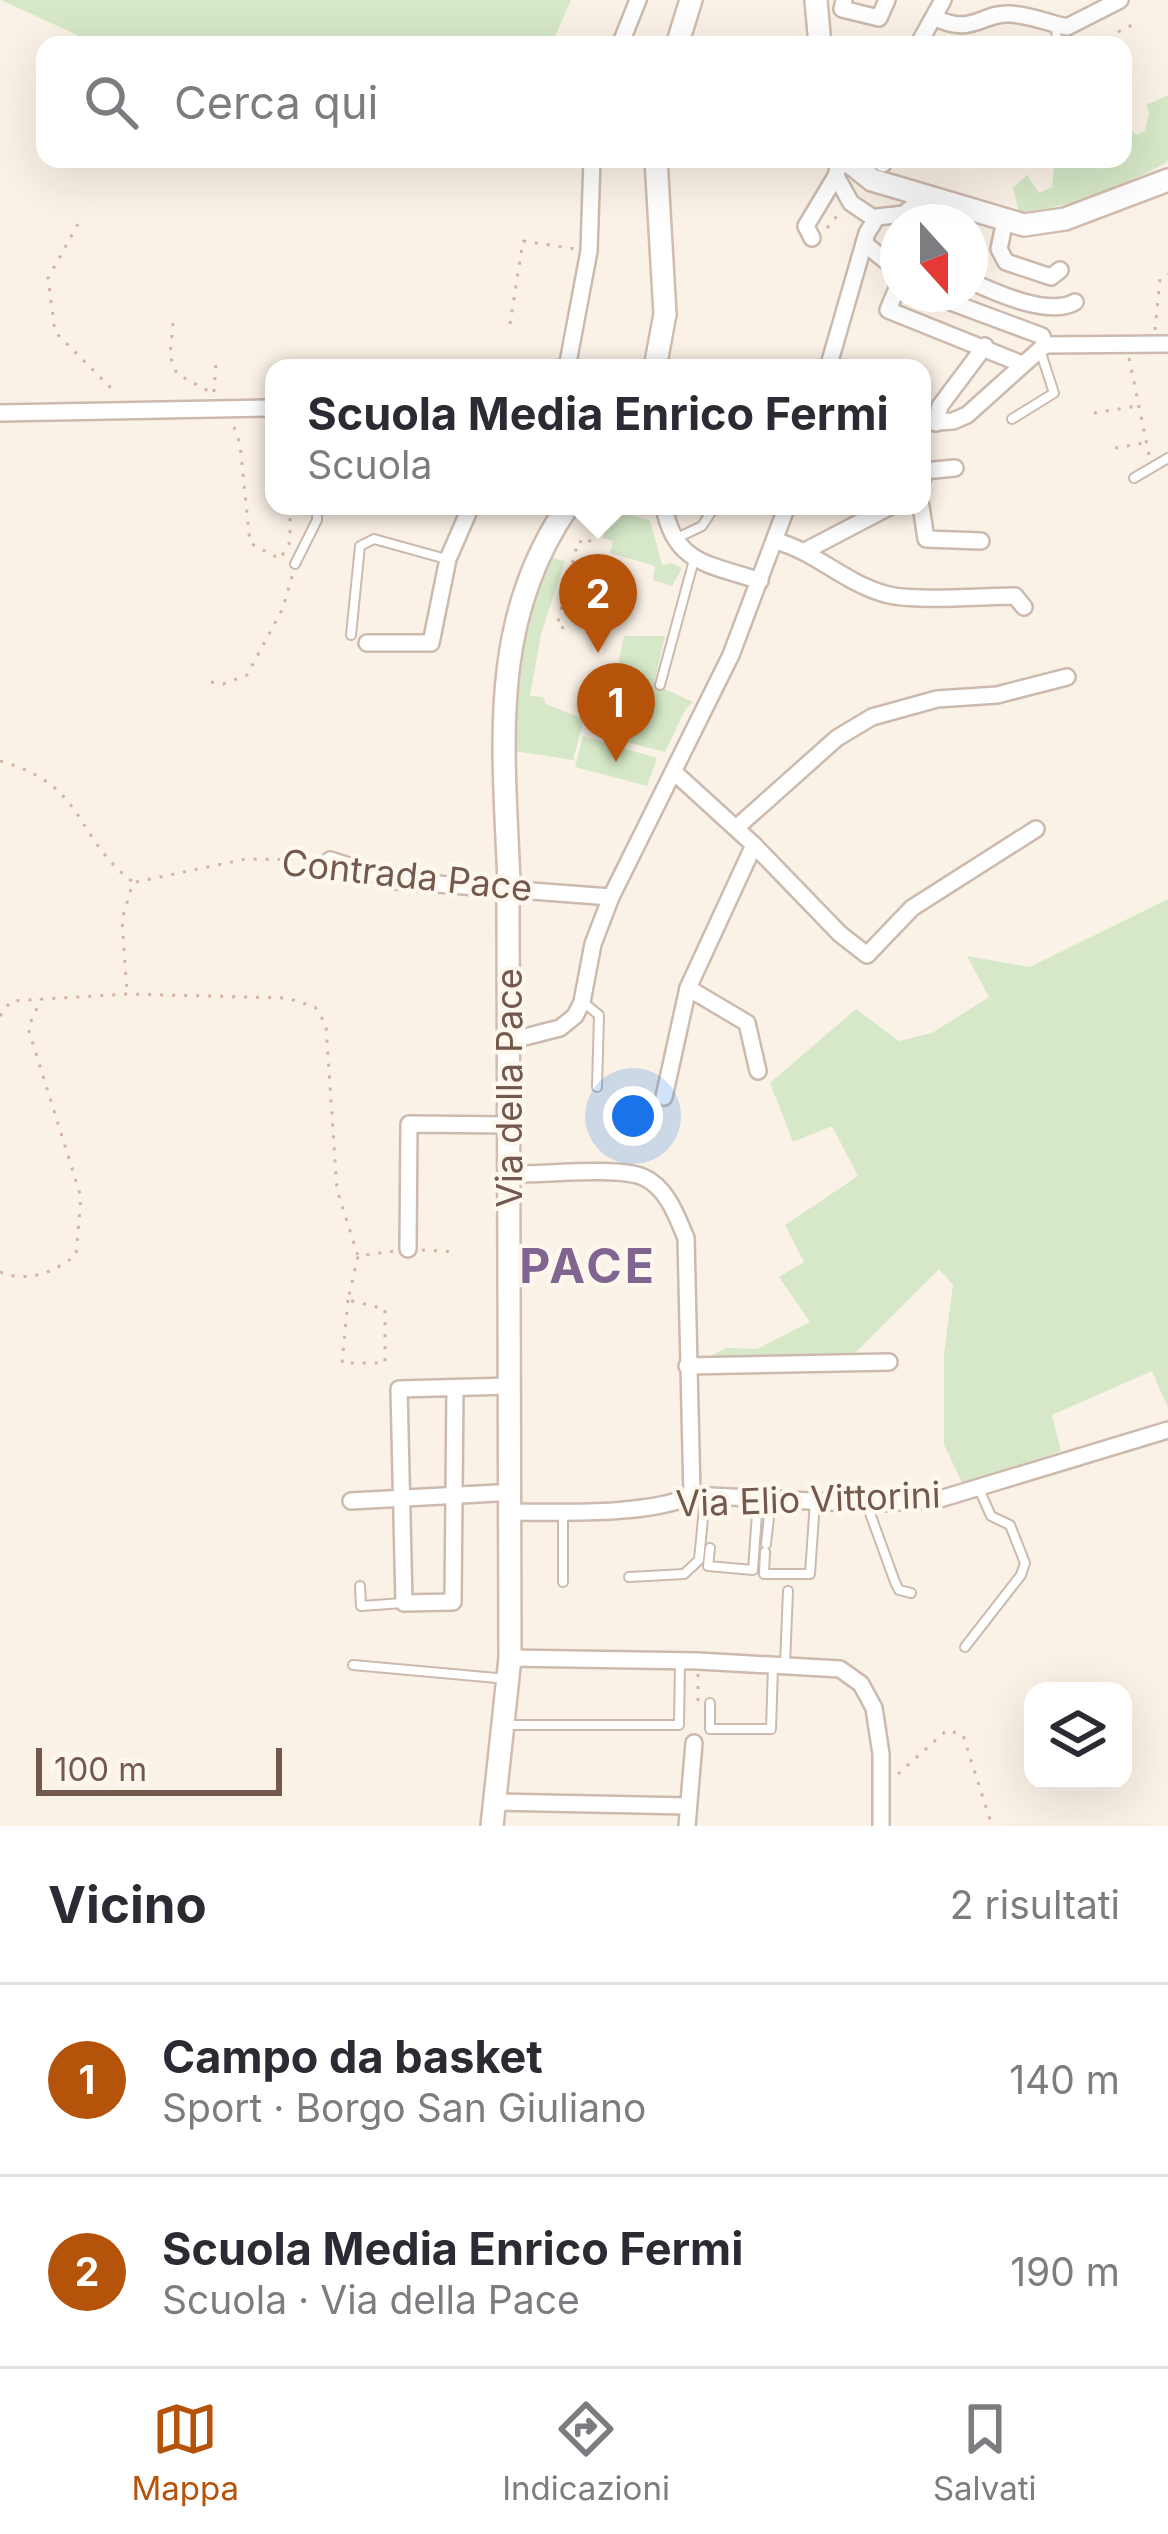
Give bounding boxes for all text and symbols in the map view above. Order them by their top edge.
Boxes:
search box [36,36,1132,168]
icon: search [78,69,144,135]
text: Cerca qui [174,75,378,130]
north arrow [880,204,988,312]
popup [265,359,931,515]
text: Scuola Media Enrico Fermi [307,386,889,441]
text: Scuola [307,441,432,488]
pin: 2 [559,554,637,653]
pin: 1 [577,663,655,762]
street label: Contrada Pace [279,840,535,910]
street label: Via della Pace [487,968,531,1208]
your location [603,1086,663,1146]
district label: PACE [519,1236,657,1295]
street label: Via Elio Vittorini [675,1472,941,1526]
map controls [1024,1682,1132,1790]
button: layers [1024,1682,1132,1790]
scale bar [36,1742,282,1795]
text: 100 m [54,1749,147,1789]
text: Vicino [48,1874,207,1935]
text: 2 risultati [950,1881,1120,1928]
text: Campo da basket [162,2029,543,2084]
text: 1 [79,2056,95,2103]
text: 140 m [1009,2056,1120,2103]
text: Sport · Borgo San Giuliano [162,2084,646,2131]
text: Scuola Media Enrico Fermi [162,2221,743,2276]
text: 2 [75,2248,99,2295]
text: 190 m [1010,2248,1120,2295]
text: Scuola · Via della Pace [162,2276,580,2323]
tab: Mappa [132,2396,239,2508]
tab: Indicazioni [502,2396,670,2508]
tab: Salvati [933,2396,1036,2508]

